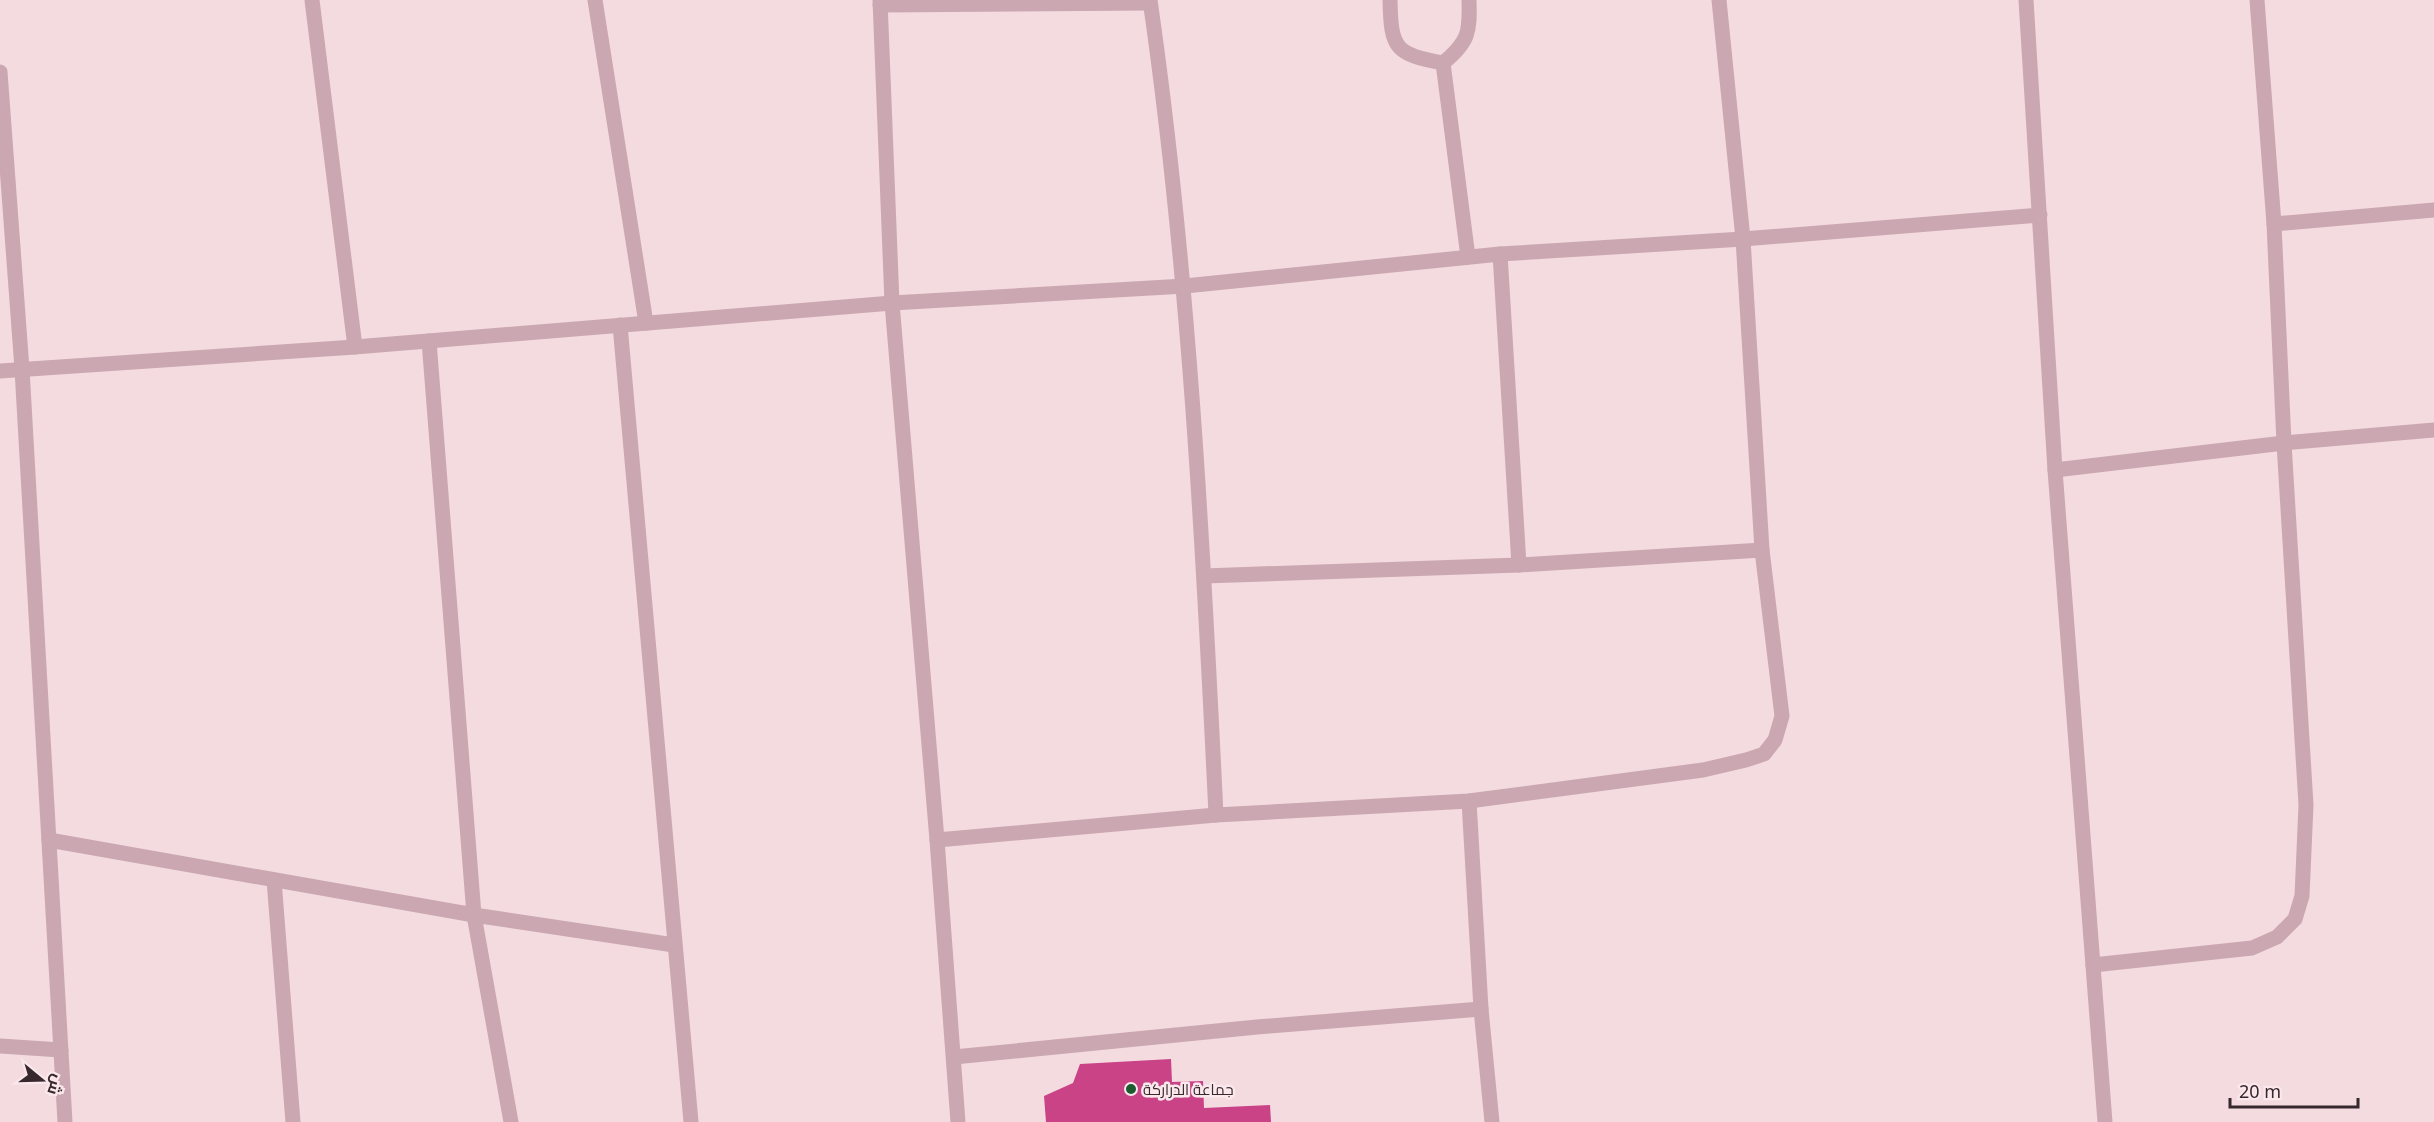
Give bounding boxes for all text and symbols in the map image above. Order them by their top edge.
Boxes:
north arrow [12,1050,72,1110]
scale bar [2230,1071,2358,1109]
text: ش [42,1072,70,1098]
place label: جماعة الدراركة [1143,1079,1233,1099]
text: 20 m [2239,1079,2281,1103]
marker: جماعة الدراركة [1124,1082,1138,1096]

